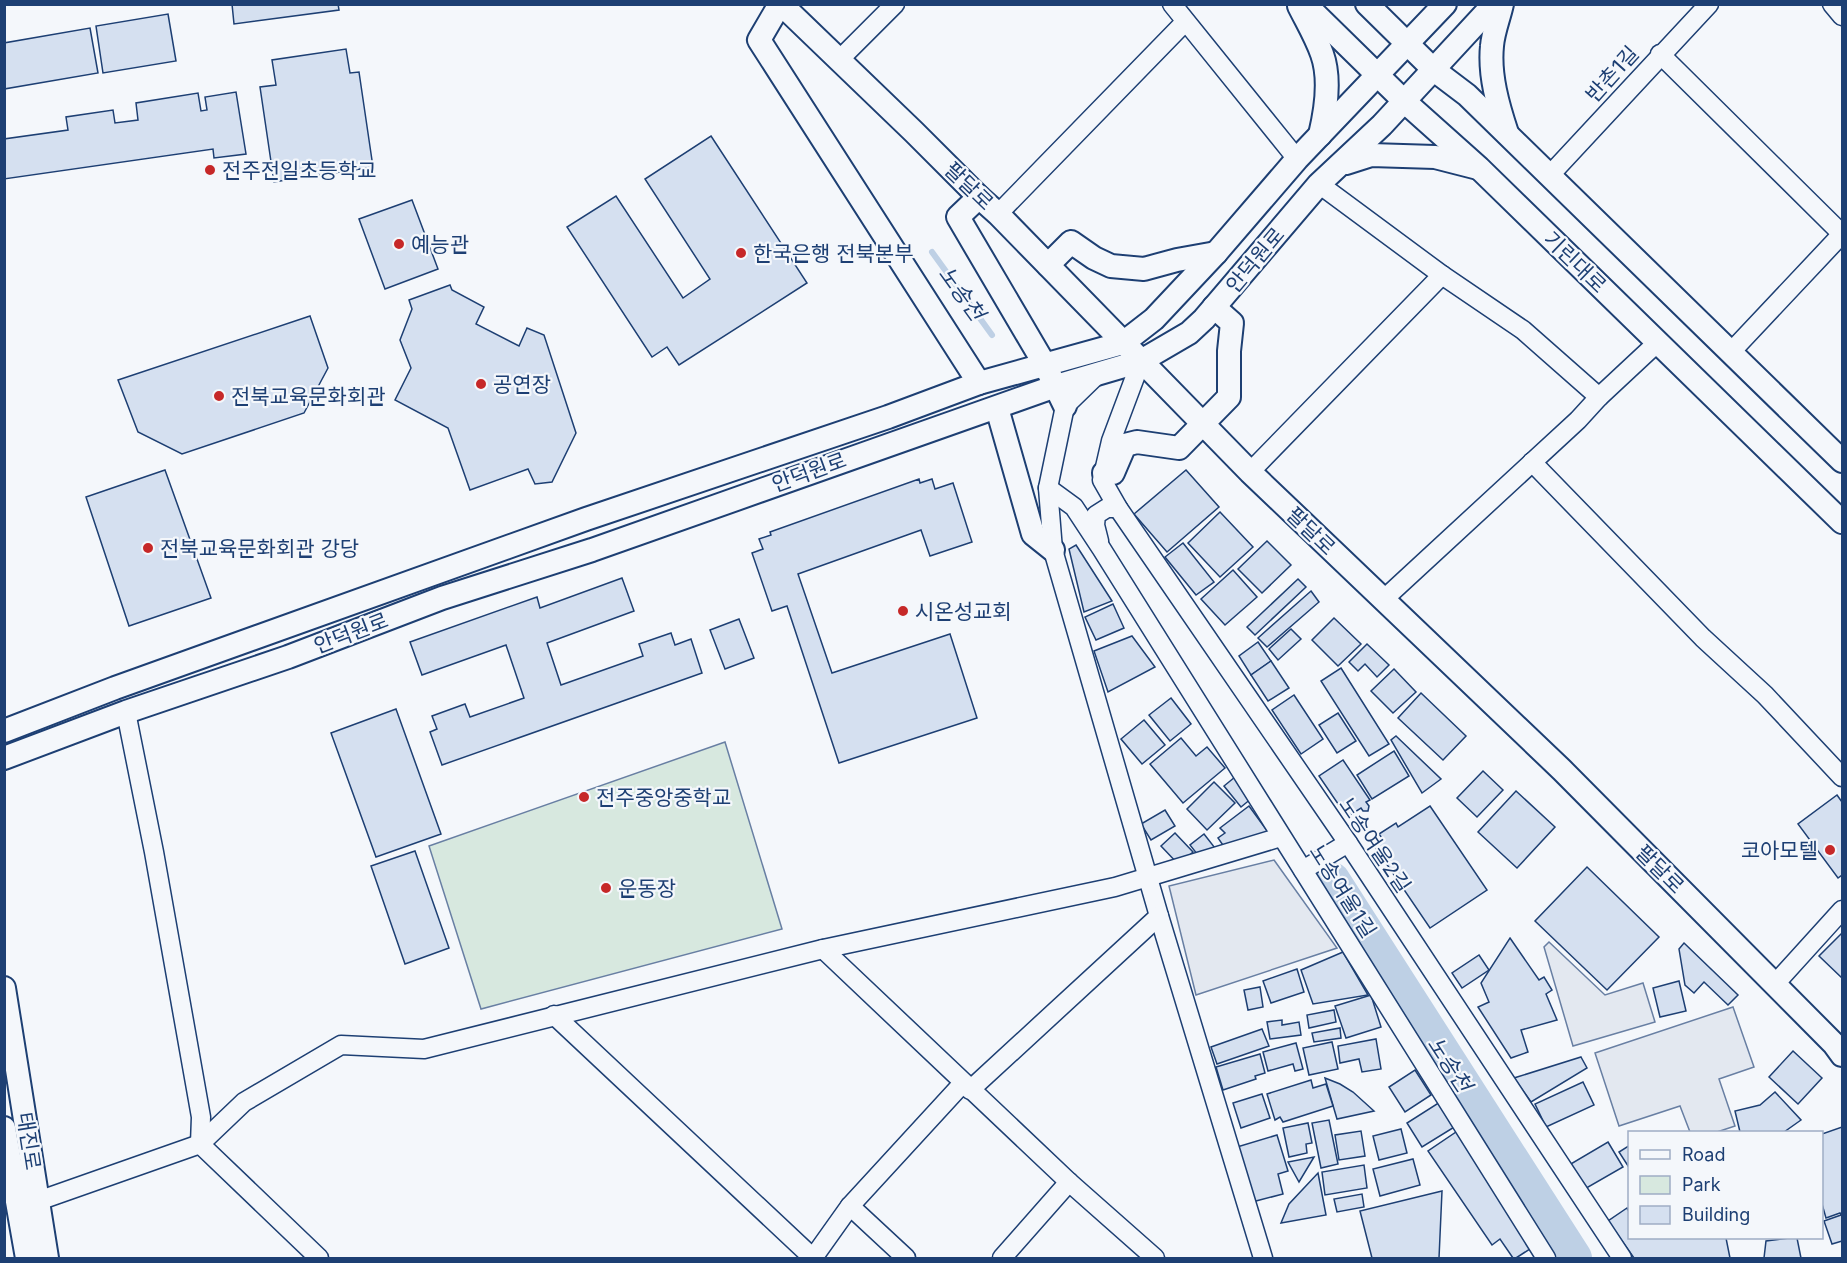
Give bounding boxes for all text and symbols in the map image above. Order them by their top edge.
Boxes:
street label: 반촌1길 [1580,41,1644,107]
street label: 팔달로 [939,157,999,215]
place label: 전주전일초등학교 [222,158,377,183]
marker: 전주전일초등학교 [203,163,217,177]
street label: 안덕원로 [1221,222,1289,298]
street label: 기린대로 [1539,226,1611,298]
place label: 예능관 [411,232,469,257]
marker: 예능관 [392,237,406,251]
place label: 한국은행 전북본부 [753,241,913,266]
marker: 한국은행 전북본부 [734,246,748,260]
water label: 노송천 [934,261,992,327]
place label: 공연장 [493,372,551,397]
marker: 공연장 [474,377,488,391]
place label: 전북교육문화회관 [231,384,386,409]
marker: 전북교육문화회관 [212,389,226,403]
street label: 안덕원로 [768,447,850,497]
street label: 팔달로 [1281,502,1341,560]
place label: 전북교육문화회관 강당 [160,536,359,561]
marker: 전북교육문화회관 강당 [141,541,155,555]
place label: 시온성교회 [915,599,1012,624]
marker: 시온성교회 [896,604,910,618]
street label: 안덕원로 [310,607,392,659]
place label: 전주중앙중학교 [596,785,731,810]
marker: 전주중앙중학교 [577,790,591,804]
street label: 노송여울2길 [1334,793,1416,897]
place label: 코아모텔 [1741,838,1818,863]
street label: 노송여울1길 [1305,840,1381,942]
street label: 팔달로 [1631,840,1689,898]
marker: 코아모텔 [1823,843,1837,857]
place label: 운동장 [618,876,676,901]
marker: 운동장 [599,881,613,895]
water label: 노송천 [1423,1031,1479,1099]
street label: 태진로 [12,1110,46,1172]
legend [1628,1131,1823,1239]
text: Road [1682,1144,1725,1165]
text: Park [1682,1174,1721,1195]
text: Building [1682,1204,1750,1225]

